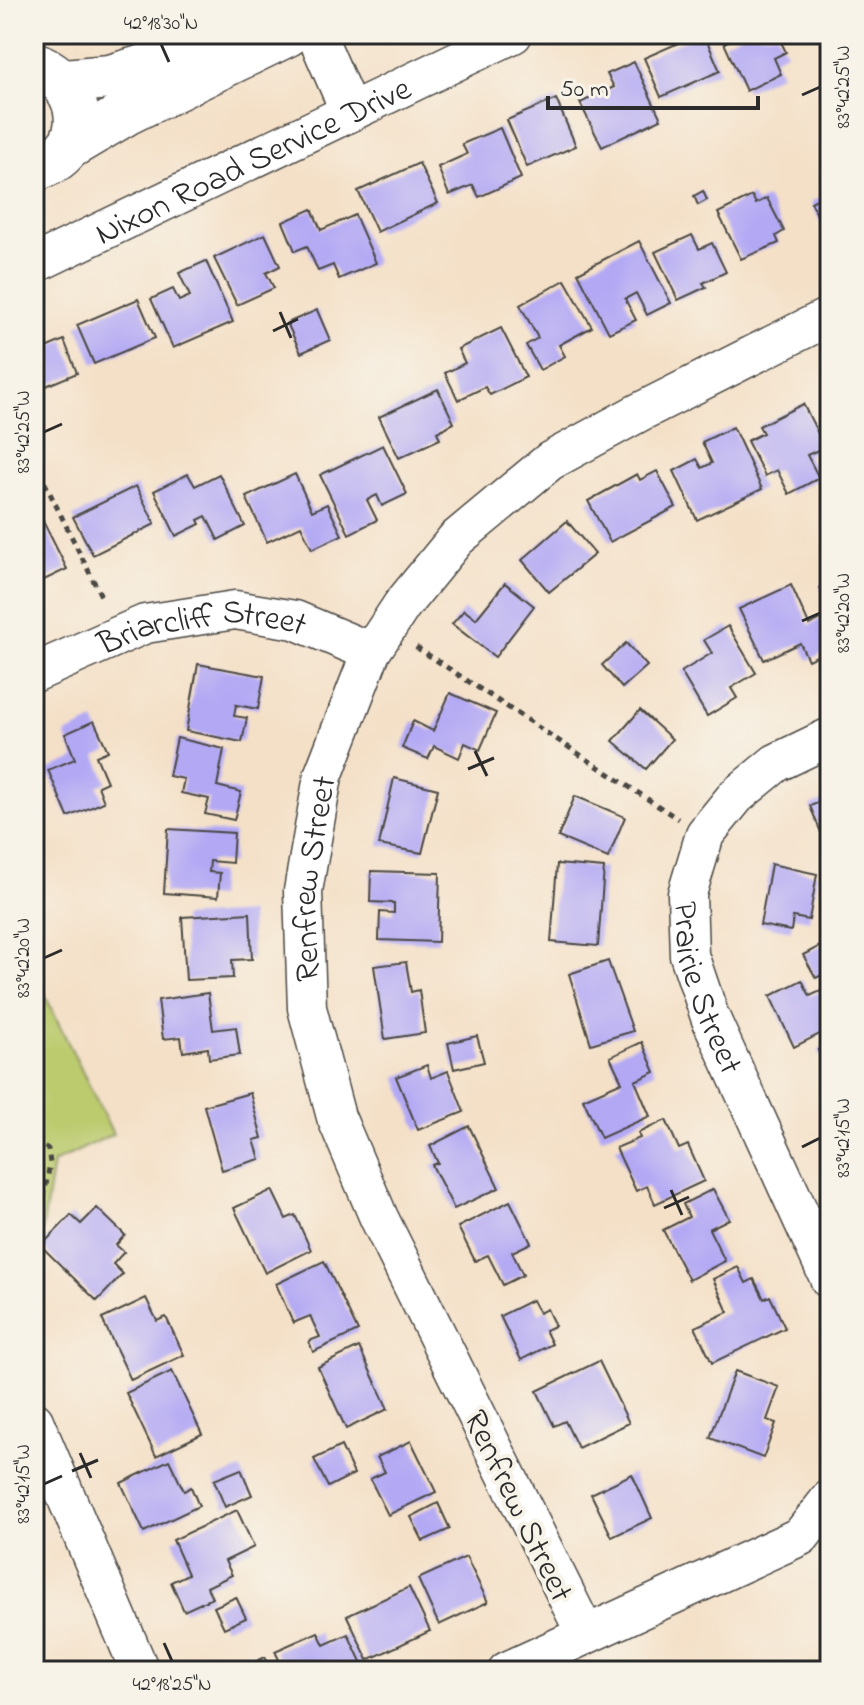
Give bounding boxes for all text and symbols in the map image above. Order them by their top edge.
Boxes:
text: 42°18'30"N [124,10,198,39]
text: 83°42'25"W [830,46,859,128]
scale bar [548,60,758,110]
street label: Nixon Road Service Drive [87,65,421,260]
text: 50 m [560,73,609,108]
text: 83°42'25"W [10,391,39,473]
text: 83°42'20"W [830,573,859,653]
street label: Briarcliff Street [90,588,314,671]
street label: Renfrew Street [282,772,352,983]
street label: Prairie Street [658,900,754,1083]
text: 83°42'20"W [10,918,39,998]
text: 83°42'15"W [830,1098,859,1178]
street label: Renfrew Street [448,1402,584,1611]
text: 83°42'15"W [10,1444,39,1524]
text: 42°18'25"N [132,1671,212,1700]

